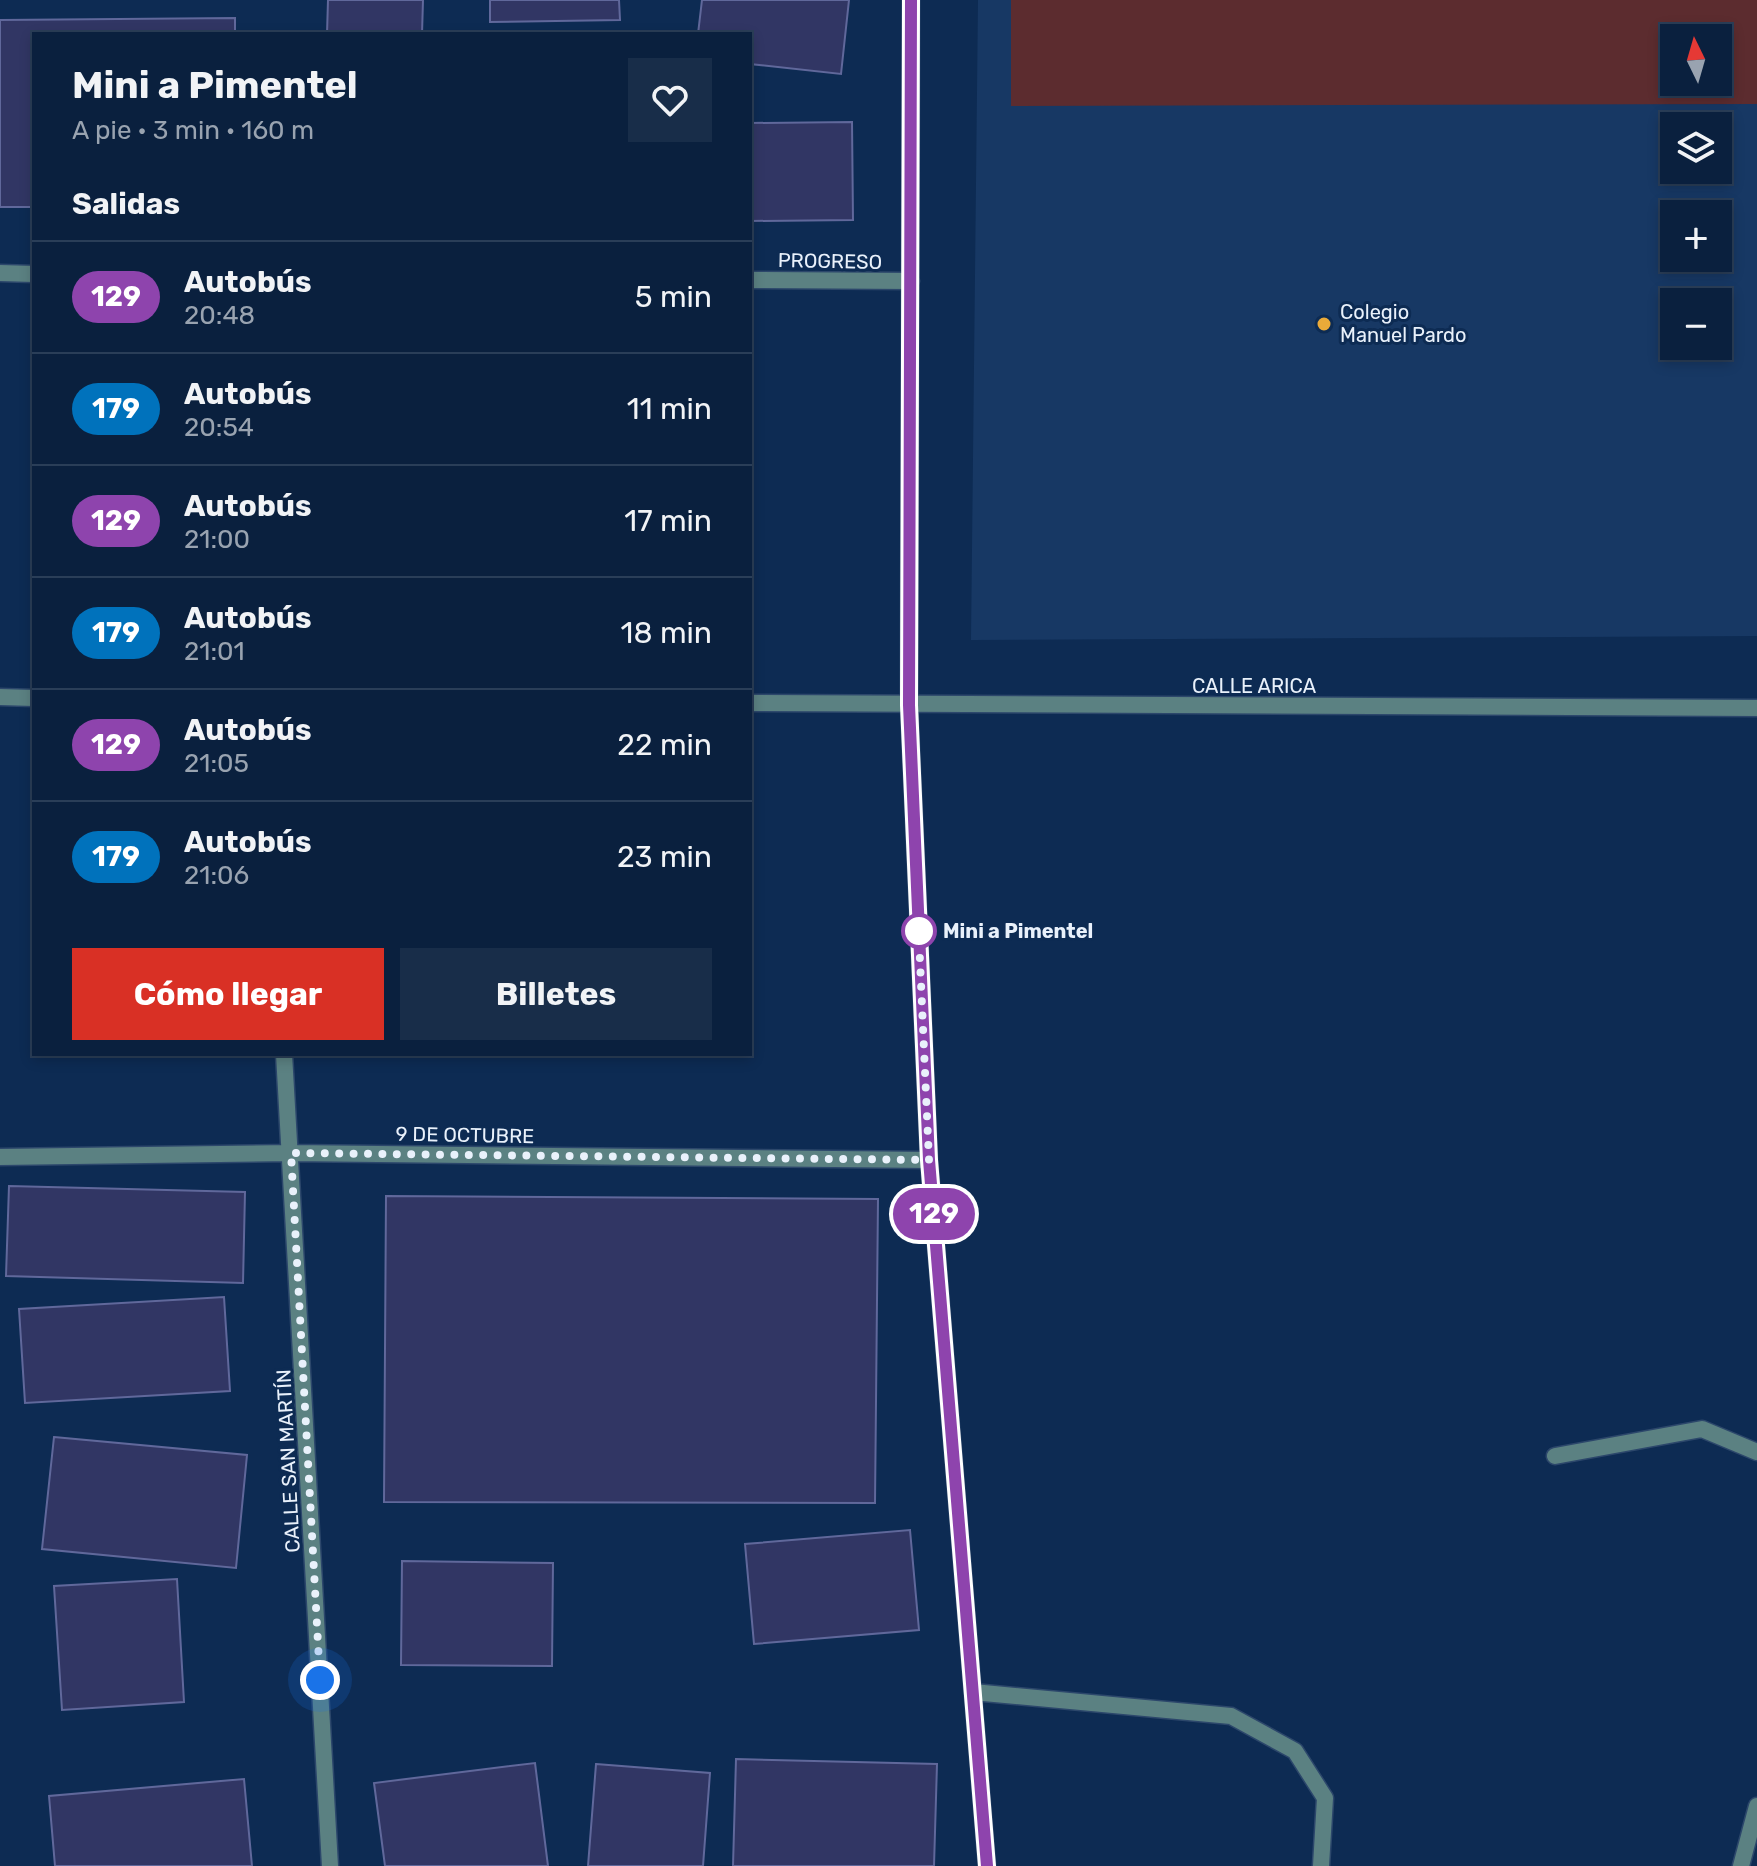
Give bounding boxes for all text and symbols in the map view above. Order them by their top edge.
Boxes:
north arrow [1660,24,1732,96]
map controls [1660,24,1732,360]
button: heart [628,58,712,142]
text: Mini a Pimentel [72,62,358,108]
button: layers [1660,112,1732,184]
text: A pie · 3 min · 160 m [72,115,314,146]
text: Salidas [72,186,180,222]
button: + [1660,200,1732,272]
street label: PROGRESO [778,248,882,274]
text: Autobús [184,264,312,300]
text: 5 min [635,279,712,315]
text: 129 [91,280,141,313]
button: − [1660,288,1732,360]
text: 20:48 [184,300,255,331]
place label: Colegio Manuel Pardo [1340,300,1467,347]
marker: Colegio Manuel Pardo [1315,315,1333,333]
text: Autobús [184,376,312,412]
text: 11 min [627,391,712,427]
text: 179 [92,392,140,425]
text: 20:54 [184,412,254,443]
text: Autobús [184,488,312,524]
text: 17 min [624,503,712,539]
text: 129 [91,504,141,537]
text: 21:00 [184,524,250,555]
text: Autobús [184,600,312,636]
text: 18 min [621,615,712,651]
text: 179 [92,616,140,649]
text: 21:01 [184,636,245,667]
street label: CALLE ARICA [1192,674,1316,698]
text: Autobús [184,712,312,748]
text: 22 min [617,727,712,763]
text: 129 [91,728,141,761]
text: 21:05 [184,748,249,779]
text: Autobús [184,824,312,860]
text: 23 min [617,839,712,875]
text: 179 [92,840,140,873]
text: 21:06 [184,860,249,891]
marker: Mini a Pimentel [902,914,936,948]
place label: Mini a Pimentel [943,919,1093,943]
button: Cómo llegar [72,948,384,1040]
button: Billetes [400,948,712,1040]
street label: 9 DE OCTUBRE [395,1122,535,1148]
line badge: 129 [888,1188,980,1240]
text: 129 [909,1197,959,1230]
street label: CALLE SAN MARTÍN [271,1369,305,1553]
your location [300,1660,340,1700]

